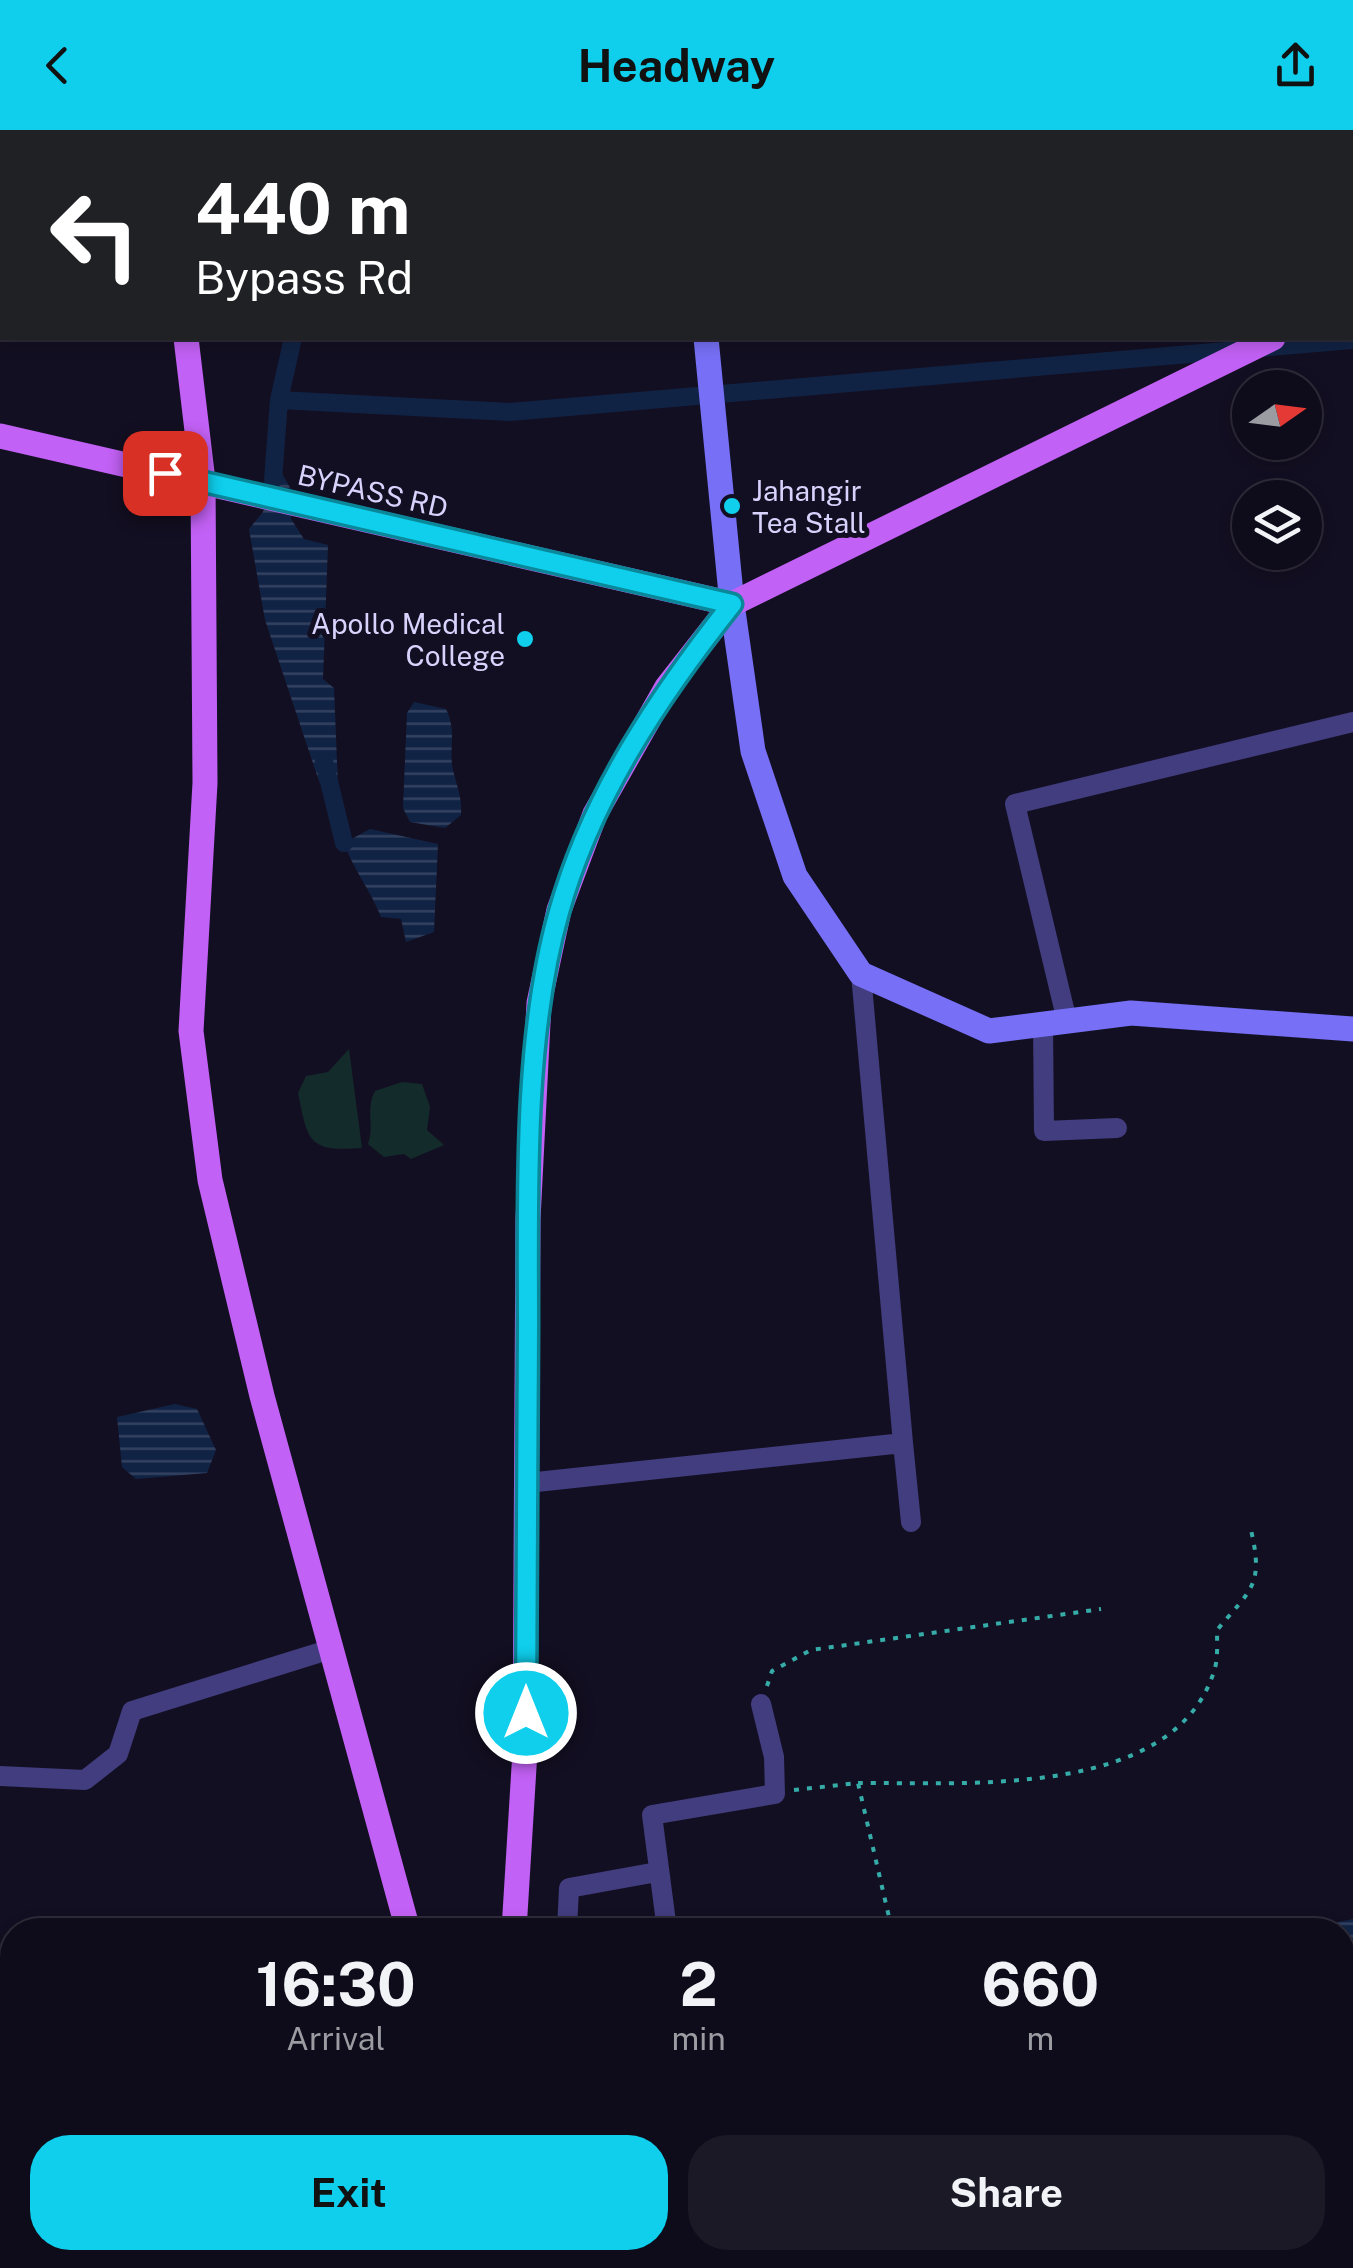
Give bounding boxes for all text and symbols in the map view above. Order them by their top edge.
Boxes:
icon: back [30,38,85,93]
icon: share [1268,38,1323,93]
text: Headway [578,39,775,92]
text: 440 m [195,167,410,250]
icon: left [30,170,160,300]
text: Bypass Rd [195,251,413,304]
north arrow [1232,370,1322,460]
map controls [1232,370,1322,570]
pin [123,431,208,516]
icon: arrive [138,446,193,501]
street label: BYPASS RD [295,458,451,524]
place label: Jahangir Tea Stall [752,474,866,539]
button: layers [1232,480,1322,570]
marker: Jahangir Tea Stall [721,495,743,517]
place label: Apollo Medical College [311,607,505,672]
marker: Apollo Medical College [514,628,536,650]
position arrow [474,1661,578,1765]
text: 16:30 [256,1949,416,2020]
text: 2 [680,1949,718,2020]
text: 660 [982,1949,1099,2020]
text: Arrival [286,2020,385,2057]
text: min [672,2020,726,2057]
text: m [1027,2020,1054,2057]
button: Exit [30,2135,668,2250]
button: Share [688,2135,1325,2250]

